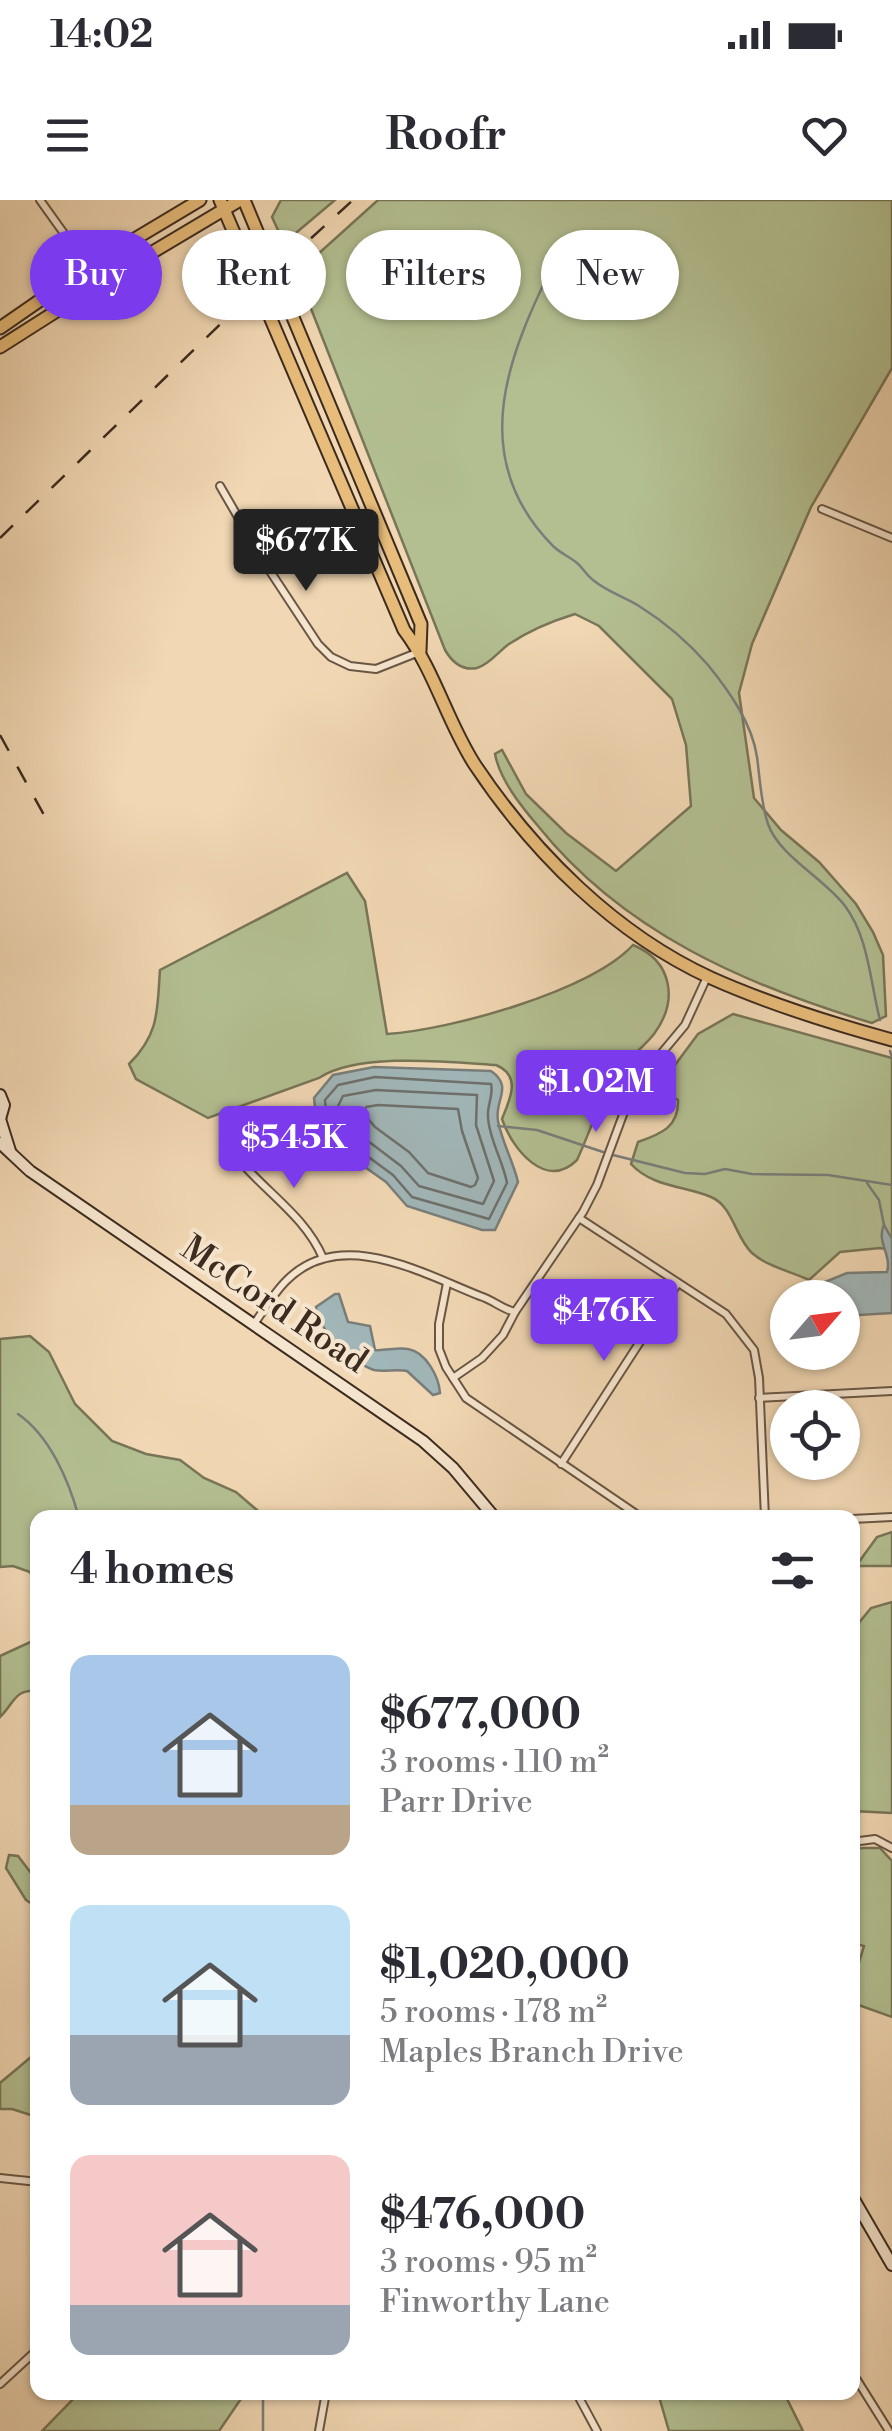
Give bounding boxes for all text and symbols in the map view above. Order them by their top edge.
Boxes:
text: 14:02 [50,12,153,59]
text: Roofr [385,107,507,164]
icon: menu [40,108,95,163]
icon: heart [797,108,852,163]
chip: Buy [30,230,162,320]
chip: Rent [182,230,326,320]
chip: Filters [346,230,521,320]
chip: New [541,230,679,320]
pin: $677K [236,509,376,594]
text: $677K [256,521,356,561]
pin: $1.02M [515,1050,677,1135]
text: $1.02M [538,1062,654,1102]
pin: $545K [224,1106,364,1191]
text: $545K [241,1118,347,1158]
street label: McCord Road [173,1227,375,1383]
pin: $476K [534,1279,674,1364]
north arrow [770,1280,860,1370]
map controls [770,1280,860,1480]
text: $476K [553,1291,655,1331]
button: locate [770,1390,860,1480]
icon: filters [765,1543,820,1598]
text: 4 homes [70,1544,234,1597]
text: $677,000 [380,1689,581,1742]
icon: home [150,1695,270,1815]
text: 3 rooms · 110 m² [380,1742,609,1782]
text: Parr Drive [380,1782,533,1822]
text: $1,020,000 [380,1939,630,1992]
icon: home [150,1945,270,2065]
text: 5 rooms · 178 m² [380,1992,607,2032]
text: Maples Branch Drive [380,2032,684,2072]
text: $476,000 [380,2189,585,2242]
icon: home [150,2195,270,2315]
text: 3 rooms · 95 m² [380,2242,597,2282]
text: Finworthy Lane [380,2282,610,2322]

